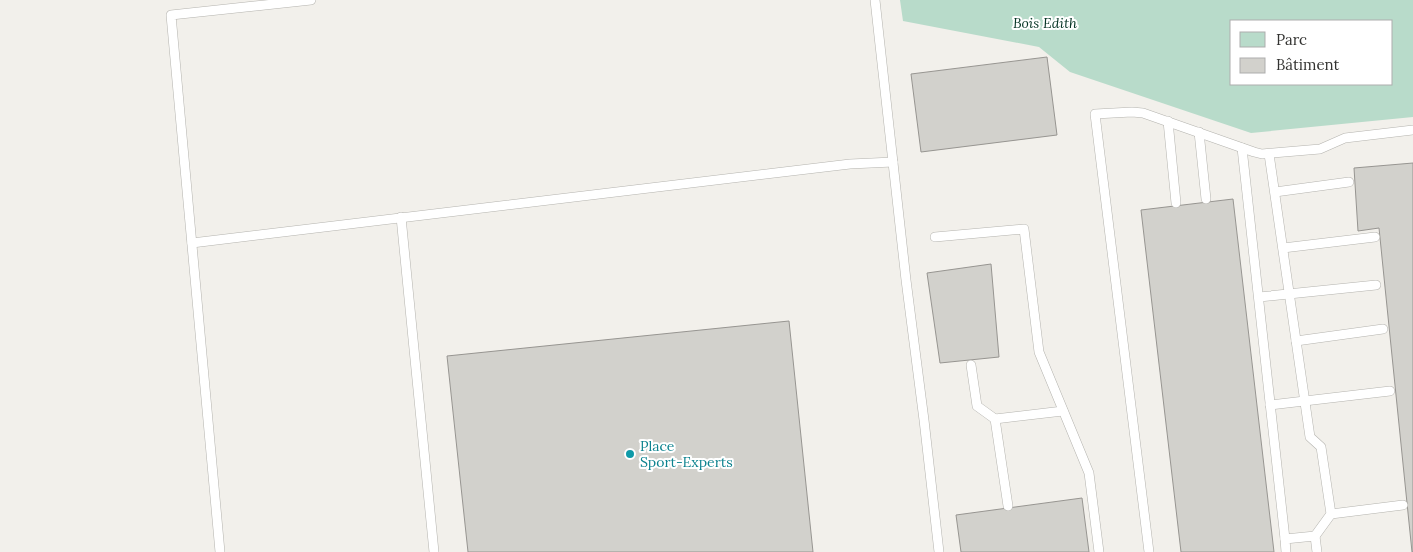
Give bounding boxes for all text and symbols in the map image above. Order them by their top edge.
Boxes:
park label: Bois Edith [1013,14,1077,32]
legend [1230,20,1393,85]
text: Parc [1276,30,1307,49]
text: Bâtiment [1276,55,1339,74]
place label: Place Sport-Experts [640,437,733,471]
marker: Place Sport-Experts [624,448,636,460]

